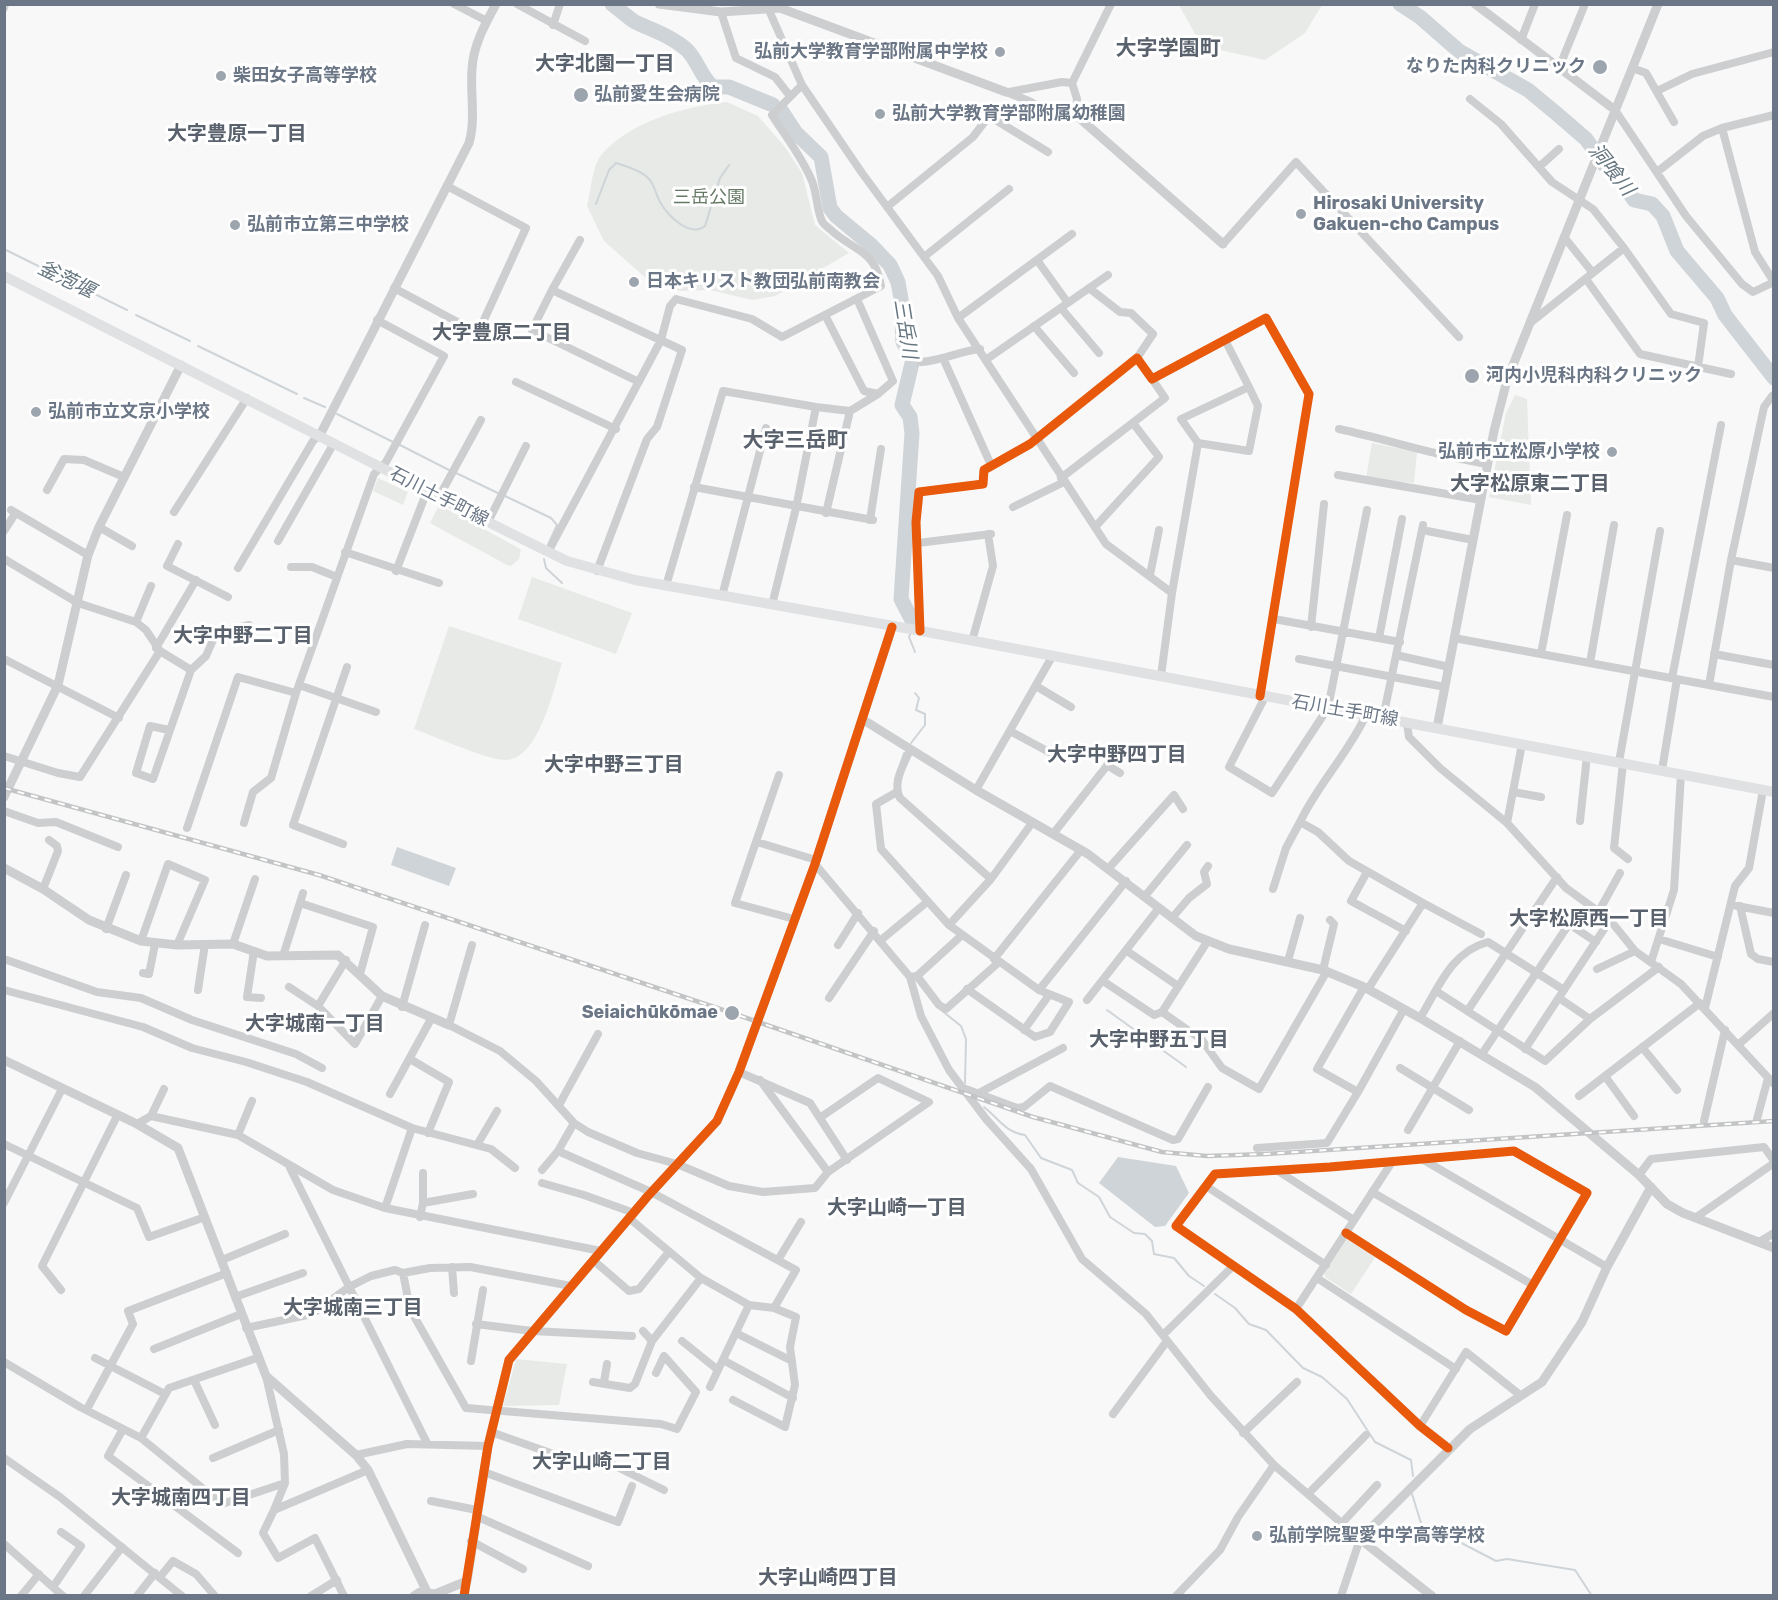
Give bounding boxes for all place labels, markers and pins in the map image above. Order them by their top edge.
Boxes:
place label: 弘前大学教育学部附属中学校 [754,41,988,63]
marker: 弘前大学教育学部附属中学校 [993,45,1007,59]
place label: なりた内科クリニック [1406,56,1586,78]
marker: なりた内科クリニック [1591,58,1609,76]
place label: 柴田女子高等学校 [233,65,377,87]
marker: 柴田女子高等学校 [214,69,228,83]
place label: 弘前愛生会病院 [594,84,720,106]
marker: 弘前愛生会病院 [572,86,590,104]
place label: 弘前大学教育学部附属幼稚園 [892,103,1126,125]
marker: 弘前大学教育学部附属幼稚園 [873,107,887,121]
place label: Hirosaki University Gakuen-cho Campus [1313,193,1499,236]
marker: Hirosaki University Gakuen-cho Campus [1294,207,1308,221]
place label: 弘前市立第三中学校 [247,214,409,236]
marker: 弘前市立第三中学校 [228,218,242,232]
place label: 日本キリスト教団弘前南教会 [646,271,880,293]
marker: 日本キリスト教団弘前南教会 [627,275,641,289]
place label: 河内小児科内科クリニック [1486,365,1702,387]
marker: 河内小児科内科クリニック [1463,367,1481,385]
place label: 弘前市立文京小学校 [48,401,210,423]
marker: 弘前市立文京小学校 [29,405,43,419]
place label: 弘前市立松原小学校 [1438,441,1600,463]
marker: 弘前市立松原小学校 [1605,445,1619,459]
place label: Seiaichūkōmae [582,1002,718,1024]
marker: Seiaichūkōmae [723,1004,741,1022]
place label: 弘前学院聖愛中学高等学校 [1269,1525,1485,1547]
marker: 弘前学院聖愛中学高等学校 [1250,1529,1264,1543]

